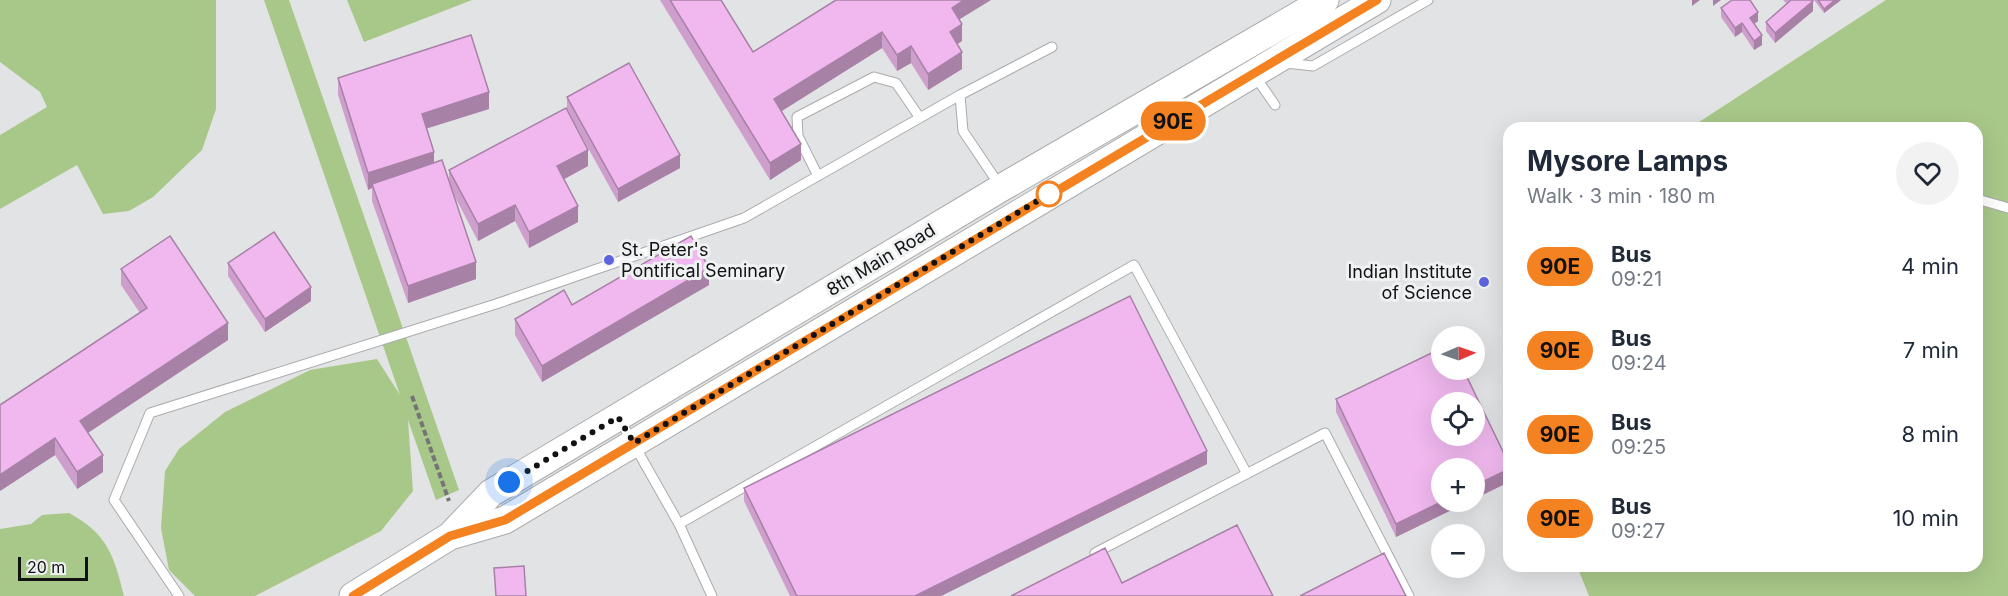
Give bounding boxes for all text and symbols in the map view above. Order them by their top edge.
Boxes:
line badge: 90E [1138,102,1208,140]
text: 90E [1153,109,1193,134]
button: heart [1896,142,1959,205]
text: Mysore Lamps [1527,144,1728,178]
unlabelled marker [1036,181,1062,207]
text: Walk · 3 min · 180 m [1527,184,1715,208]
street label: 8th Main Road [823,219,939,300]
place label: St. Peter's Pontifical Seminary [621,239,785,281]
text: Bus [1611,241,1652,267]
marker: St. Peter's Pontifical Seminary [602,253,616,267]
text: 4 min [1901,253,1959,279]
text: 90E [1540,254,1580,279]
place label: Indian Institute of Science [1347,261,1472,303]
text: 09:21 [1611,267,1662,291]
marker: Indian Institute of Science [1477,275,1491,289]
text: Bus [1611,325,1652,351]
north arrow [1431,326,1485,380]
map controls [1431,326,1485,578]
text: 7 min [1903,337,1959,363]
text: 90E [1540,338,1580,363]
text: 09:24 [1611,351,1667,375]
button: locate [1431,392,1485,446]
text: Bus [1611,409,1652,435]
text: 8 min [1902,421,1959,447]
text: 90E [1540,422,1580,447]
text: 09:25 [1611,435,1666,459]
button: + [1431,458,1485,512]
your location [494,467,524,497]
text: Bus [1611,493,1652,519]
text: 10 min [1892,505,1959,531]
text: 90E [1540,506,1580,531]
text: 09:27 [1611,519,1665,543]
button: − [1431,524,1485,578]
scale bar [18,554,88,582]
text: 20 m [27,557,65,577]

